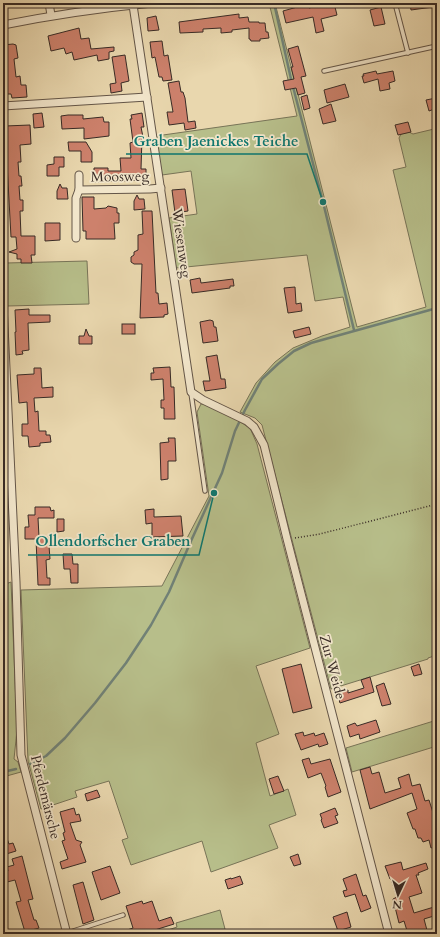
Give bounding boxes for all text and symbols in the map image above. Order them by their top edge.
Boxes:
callout: Graben Jaenickes Teiche [126,127,307,154]
text: Graben Jaenickes Teiche [134,131,298,151]
street label: Moosweg [91,166,150,187]
street label: Wiesenweg [167,206,196,279]
callout: Ollendorfscher Graben [28,528,199,555]
text: Ollendorfscher Graben [35,531,191,551]
street label: Zur Weide [315,633,350,702]
street label: Pferdemärsche [26,753,65,841]
north arrow [378,875,418,915]
text: N [392,897,403,912]

